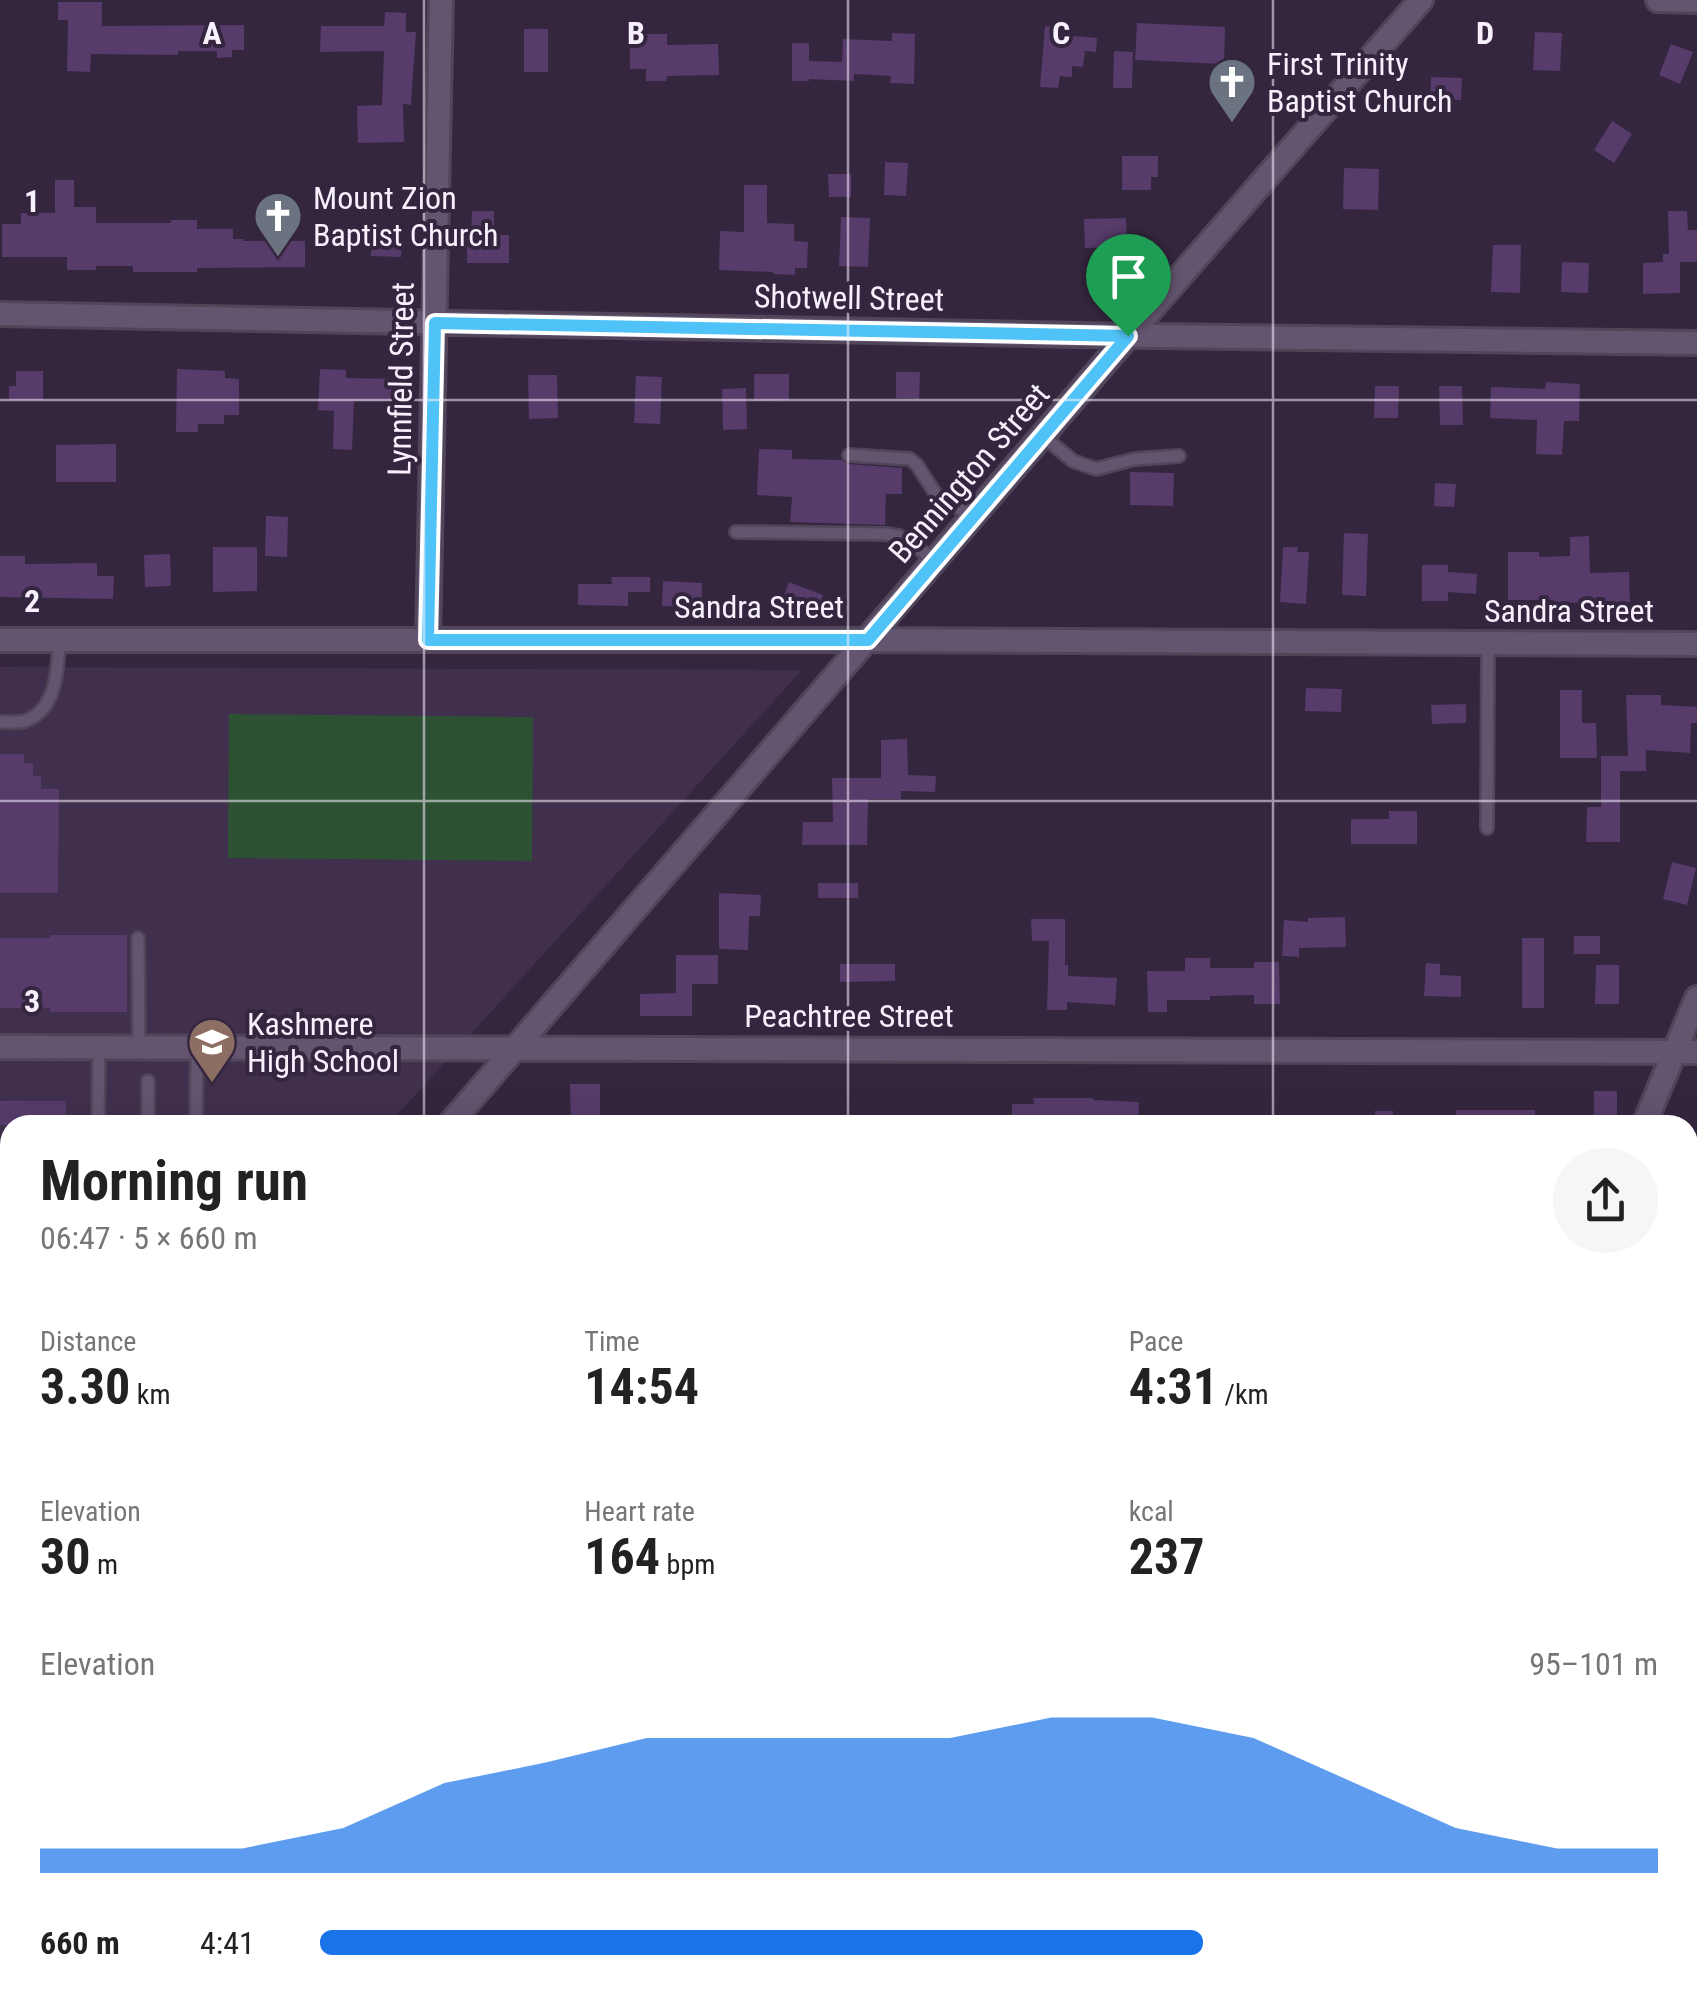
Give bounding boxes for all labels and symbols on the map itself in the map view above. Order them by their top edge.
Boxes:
text: A [202,14,222,52]
text: B [627,14,645,52]
text: C [1052,14,1070,52]
text: D [1476,14,1494,52]
place label: First Trinity Baptist Church [1267,45,1453,120]
church icon: First Trinity Baptist Church [1206,56,1258,124]
place label: Mount Zion Baptist Church [313,179,499,254]
text: 1 [24,182,40,220]
church icon: Mount Zion Baptist Church [252,190,304,258]
pin [1086,234,1171,337]
street label: Shotwell Street [753,277,945,319]
street label: Lynnfield Street [380,282,422,476]
street label: Bennington Street [881,376,1057,570]
text: 2 [24,582,40,620]
street label: Sandra Street [674,588,844,626]
street label: Sandra Street [1484,592,1654,630]
text: 3 [24,982,40,1020]
street label: Peachtree Street [744,997,954,1035]
place label: Kashmere High School [247,1005,399,1080]
school or university icon: Kashmere High School [186,1016,238,1084]

